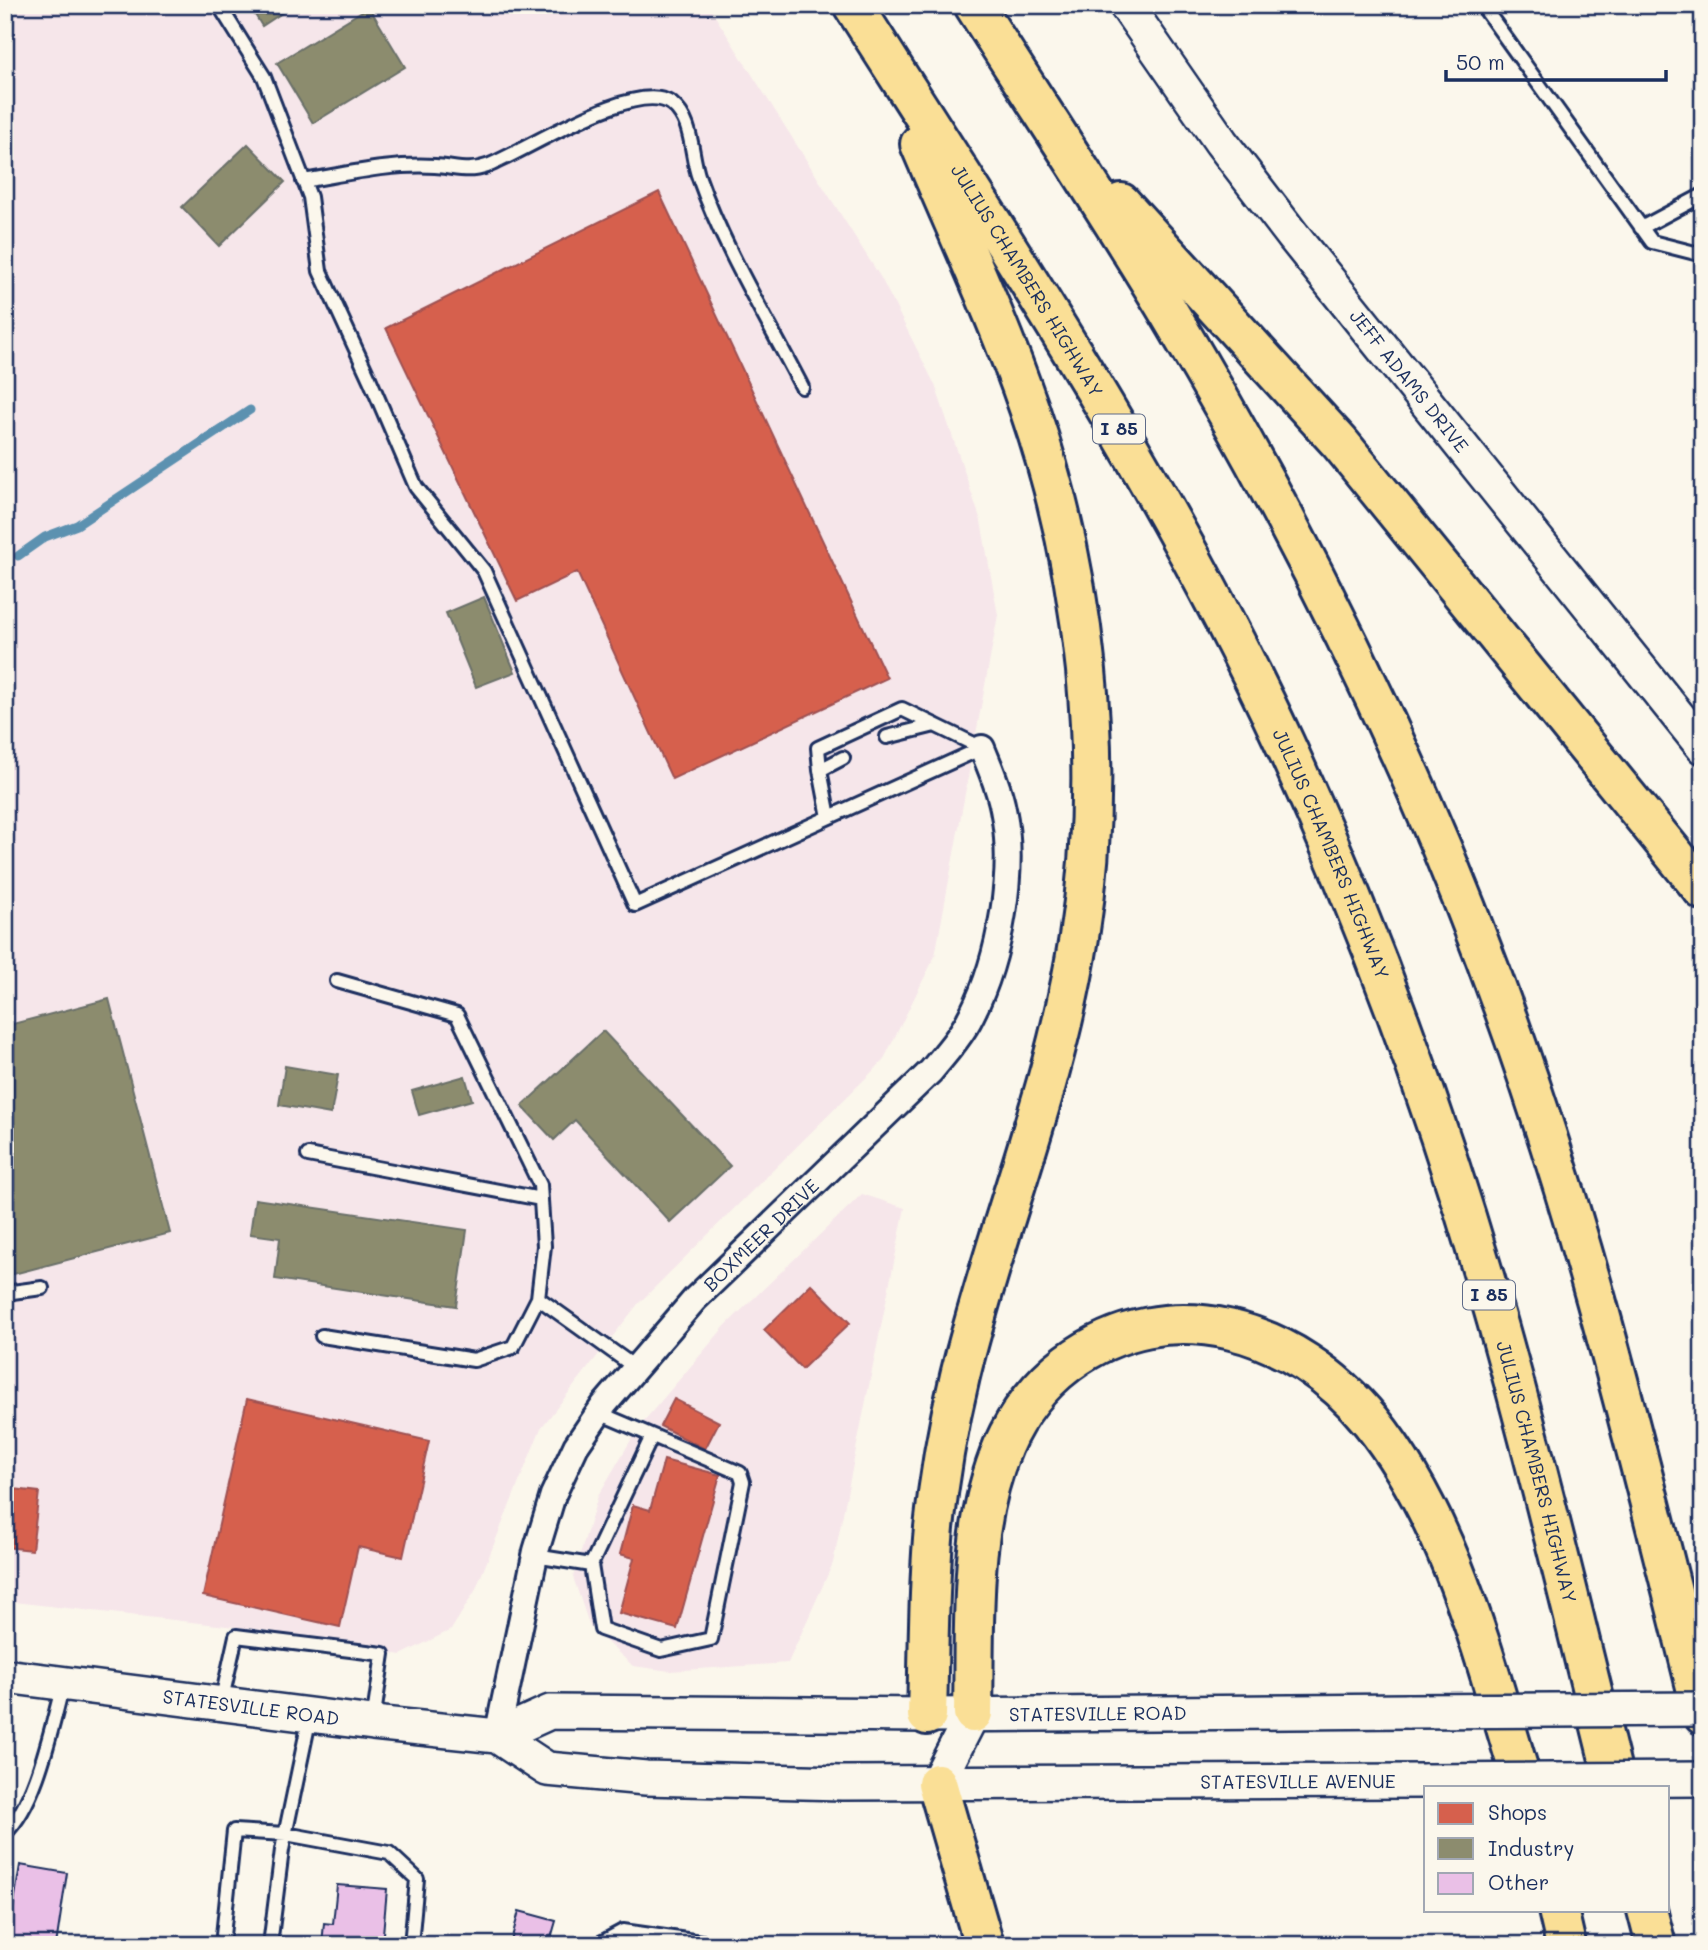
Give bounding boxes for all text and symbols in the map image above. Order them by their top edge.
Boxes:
scale bar [1446,38,1666,82]
text: 50 m [1456,48,1505,75]
street label: JULIUS CHAMBERS HIGHWAY [946,159,1109,401]
street label: JEFF ADAMS DRIVE [1345,304,1475,457]
road number: I 85 [1093,414,1145,444]
street label: JULIUS CHAMBERS HIGHWAY [1267,724,1396,983]
street label: BOXMEER DRIVE [698,1173,824,1296]
road number: I 85 [1463,1280,1515,1310]
street label: JULIUS CHAMBERS HIGHWAY [1491,1338,1583,1605]
street label: STATESVILLE ROAD [161,1683,341,1731]
street label: STATESVILLE ROAD [1009,1700,1187,1726]
street label: STATESVILLE AVENUE [1200,1768,1396,1794]
legend [1424,1786,1670,1912]
text: Shops [1488,1798,1547,1825]
text: Industry [1488,1834,1575,1861]
text: Other [1488,1868,1549,1895]

